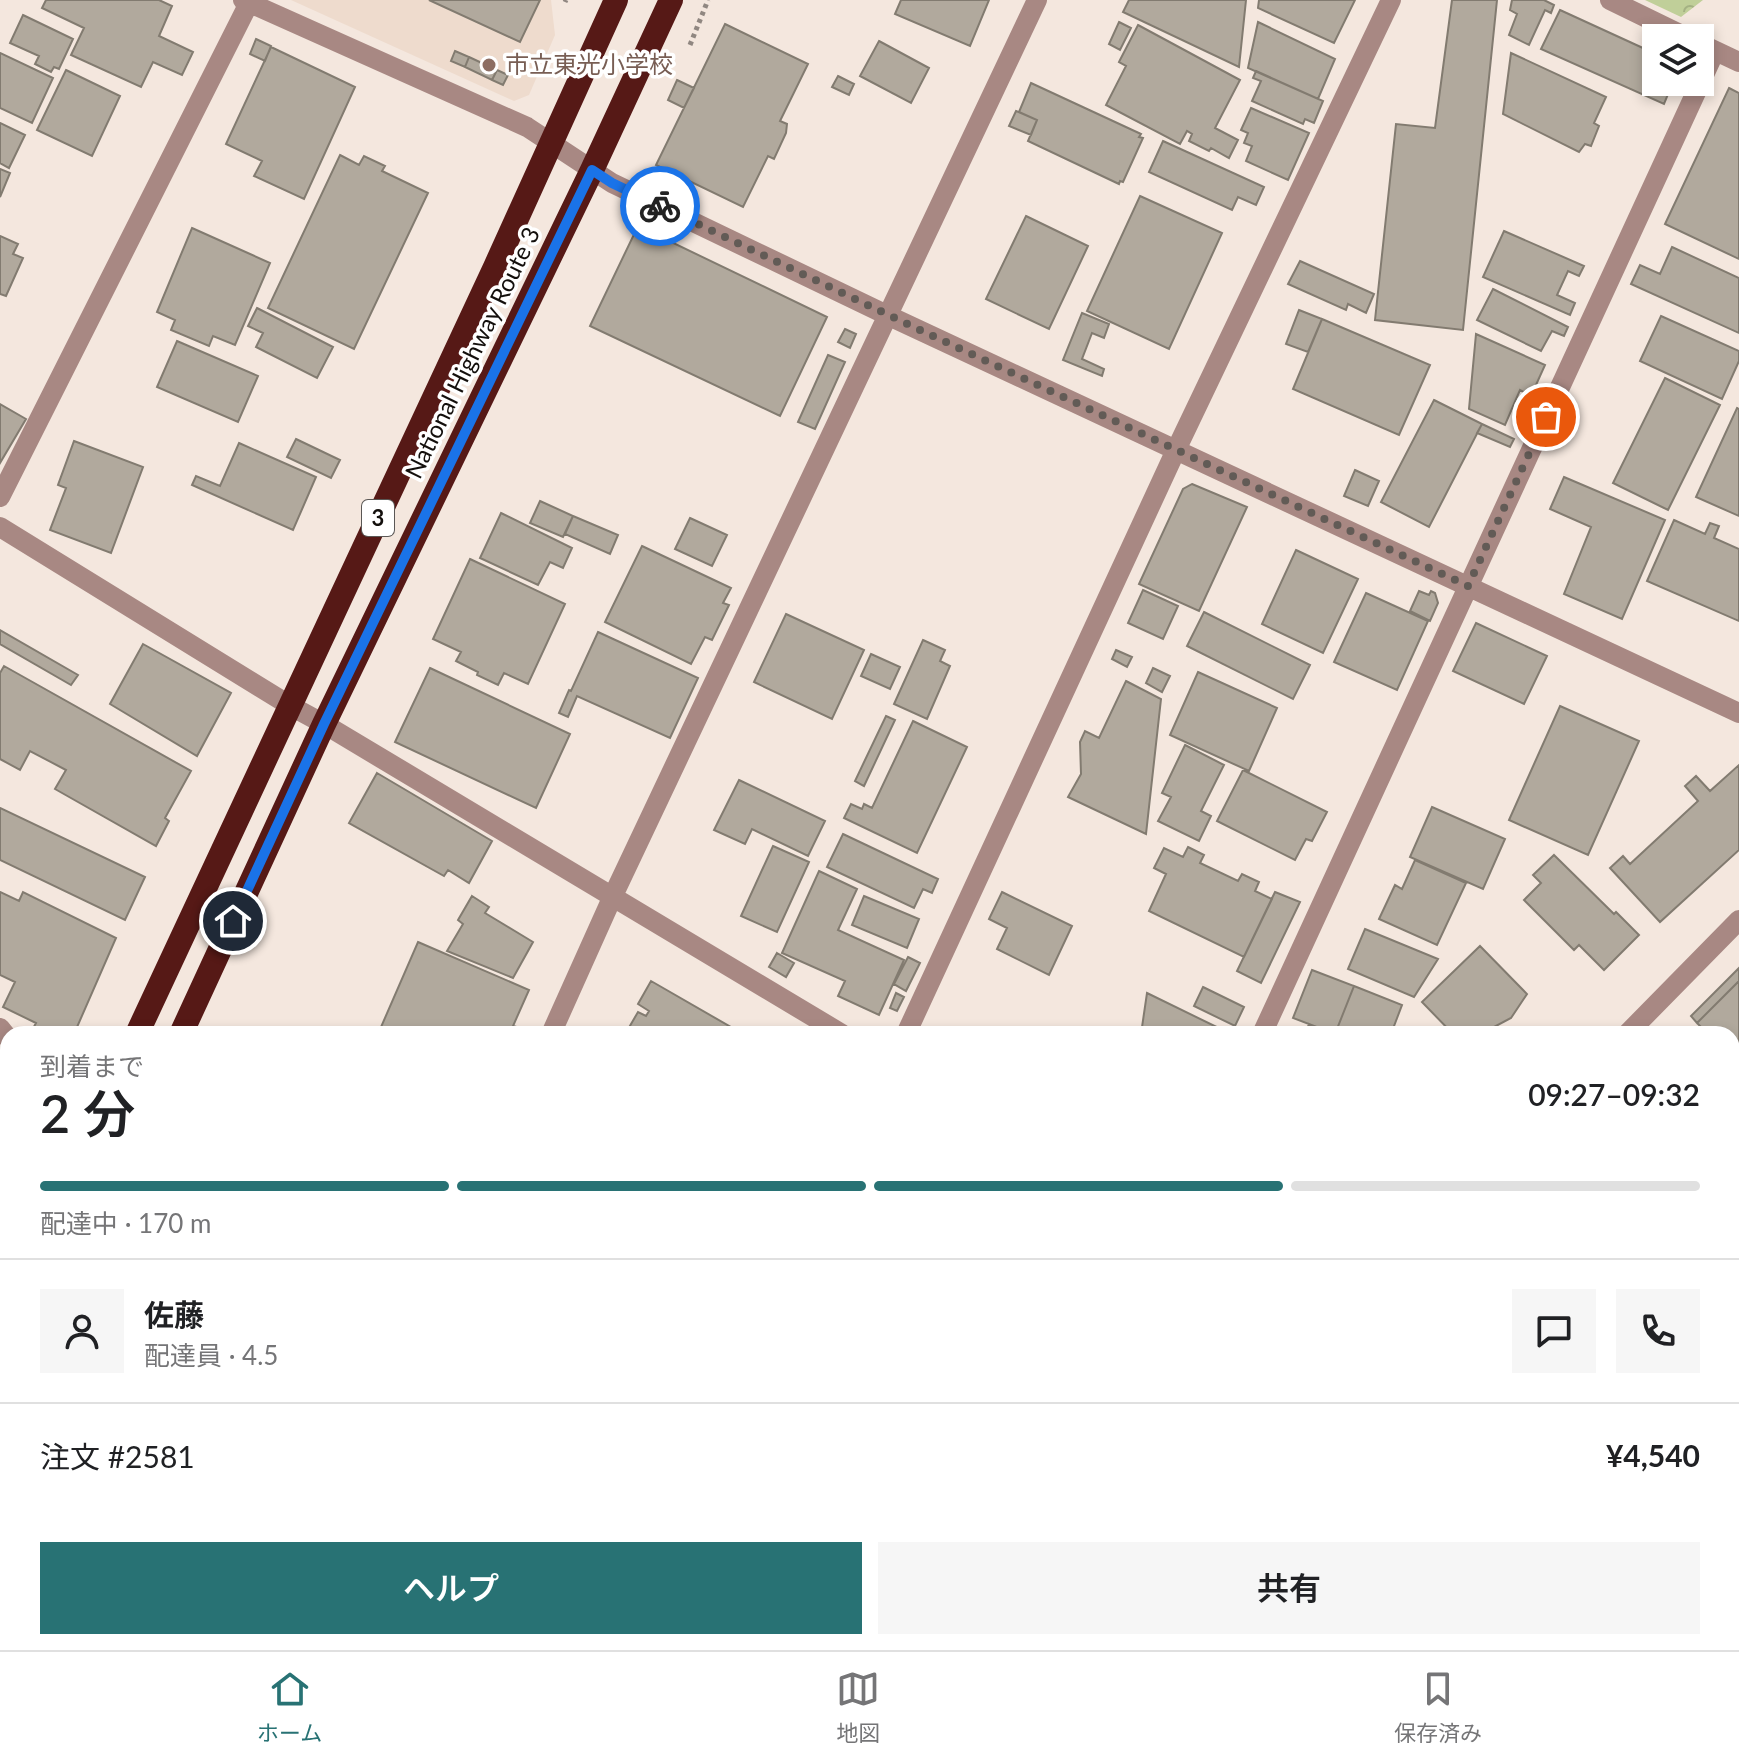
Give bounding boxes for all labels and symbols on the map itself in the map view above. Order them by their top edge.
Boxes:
place label: 市立東光小学校 [505,49,673,78]
marker: 市立東光小学校 [480,56,498,74]
courier [620,166,700,246]
street label: National Highway Route 3 [398,222,545,483]
pin [1512,383,1580,451]
road number: 3 [362,500,394,536]
pin [199,887,267,955]

